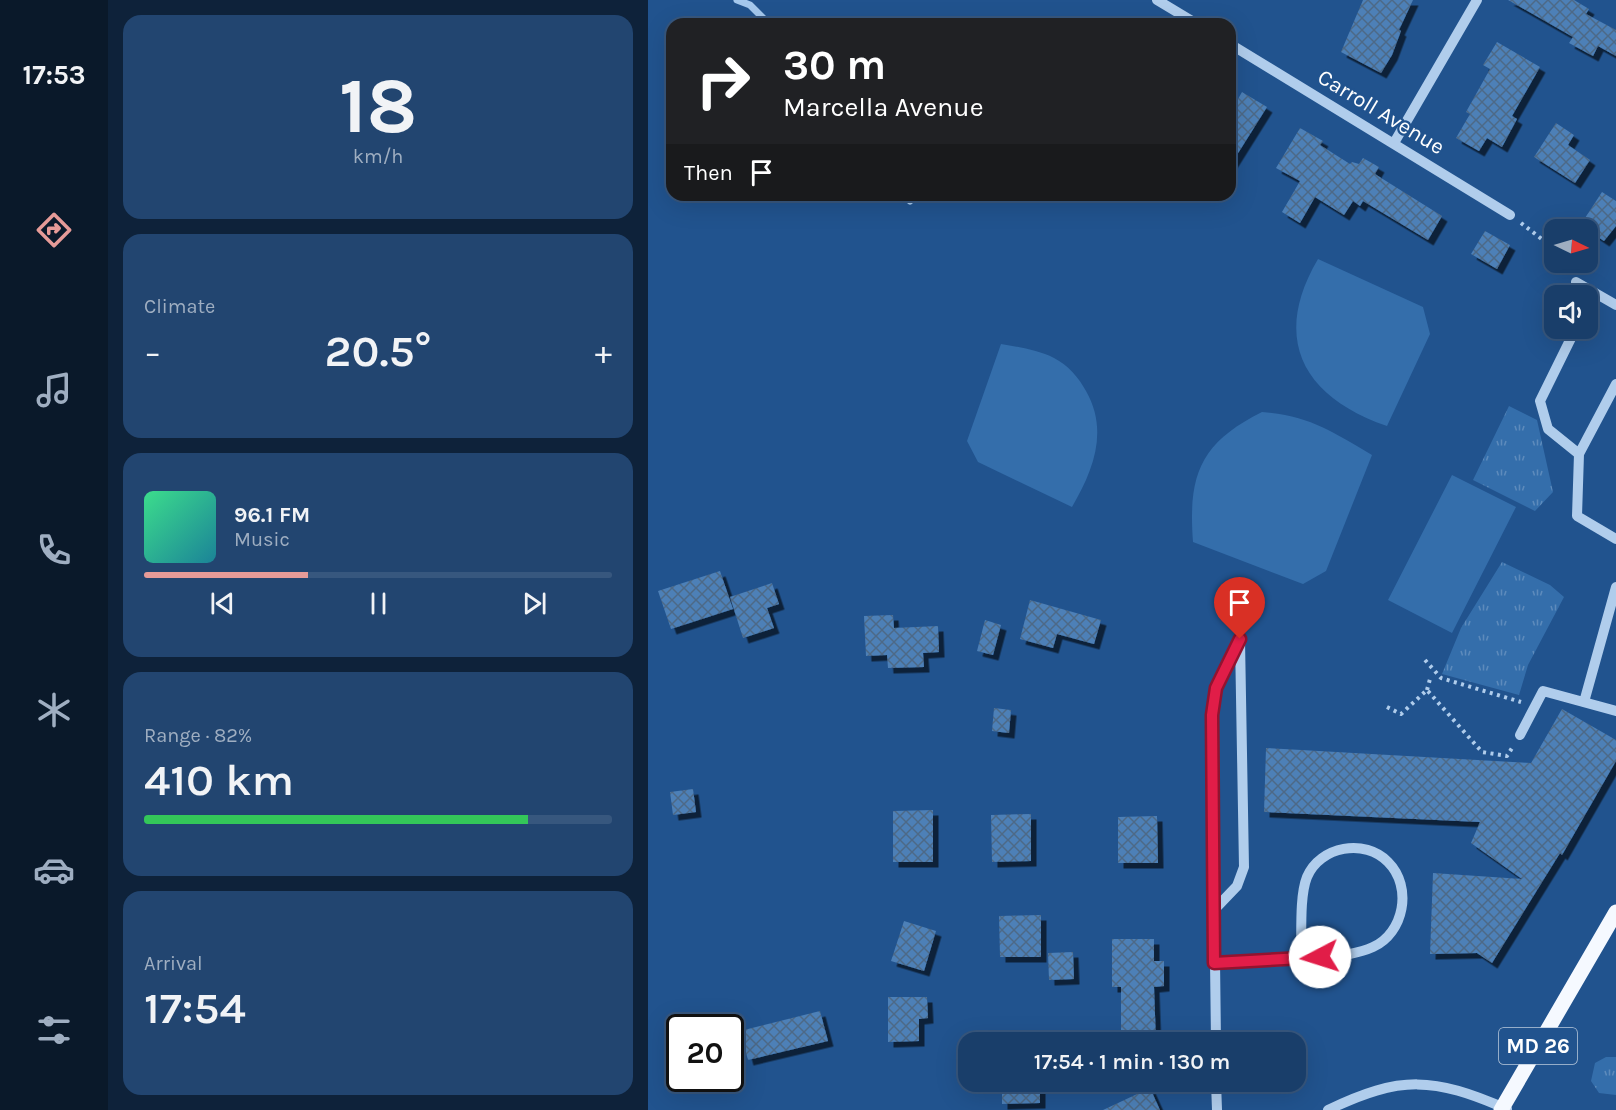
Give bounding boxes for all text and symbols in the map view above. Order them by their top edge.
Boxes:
text: 30 m [783,40,886,90]
icon: right [684,42,762,120]
text: 17:53 [23,59,85,91]
text: 18 [339,60,417,152]
street label: Carroll Avenue [1313,64,1449,160]
text: Marcella Avenue [783,91,984,123]
text: km/h [353,145,403,168]
icon: arrive [745,156,778,189]
text: Then [684,160,733,186]
icon: directions [33,209,75,251]
north arrow [1544,219,1598,273]
map controls [1544,219,1598,339]
button: sound [1544,285,1598,339]
text: Climate [144,295,215,318]
text: 20.5° [325,325,431,377]
text: − [144,333,161,371]
text: + [595,333,612,371]
icon: music [33,369,75,411]
text: 96.1 FM [234,502,310,528]
text: Music [234,528,290,551]
icon: phone [33,529,75,571]
pin [1214,577,1265,639]
icon: arrive [1223,586,1256,619]
icon: previous [206,587,239,620]
icon: pause [362,587,395,620]
icon: next [518,587,551,620]
icon: climate [33,689,75,731]
text: Range · 82% [144,724,252,747]
text: 410 km [144,754,294,806]
icon: car [33,849,75,891]
position arrow [1288,925,1352,989]
text: Arrival [144,952,203,975]
text: 17:54 [144,982,246,1034]
icon: filters [33,1009,75,1051]
speed limit sign: 20 [666,1014,744,1092]
road number: MD 26 [1499,1028,1577,1064]
text: 17:54 · 1 min · 130 m [1034,1049,1230,1075]

